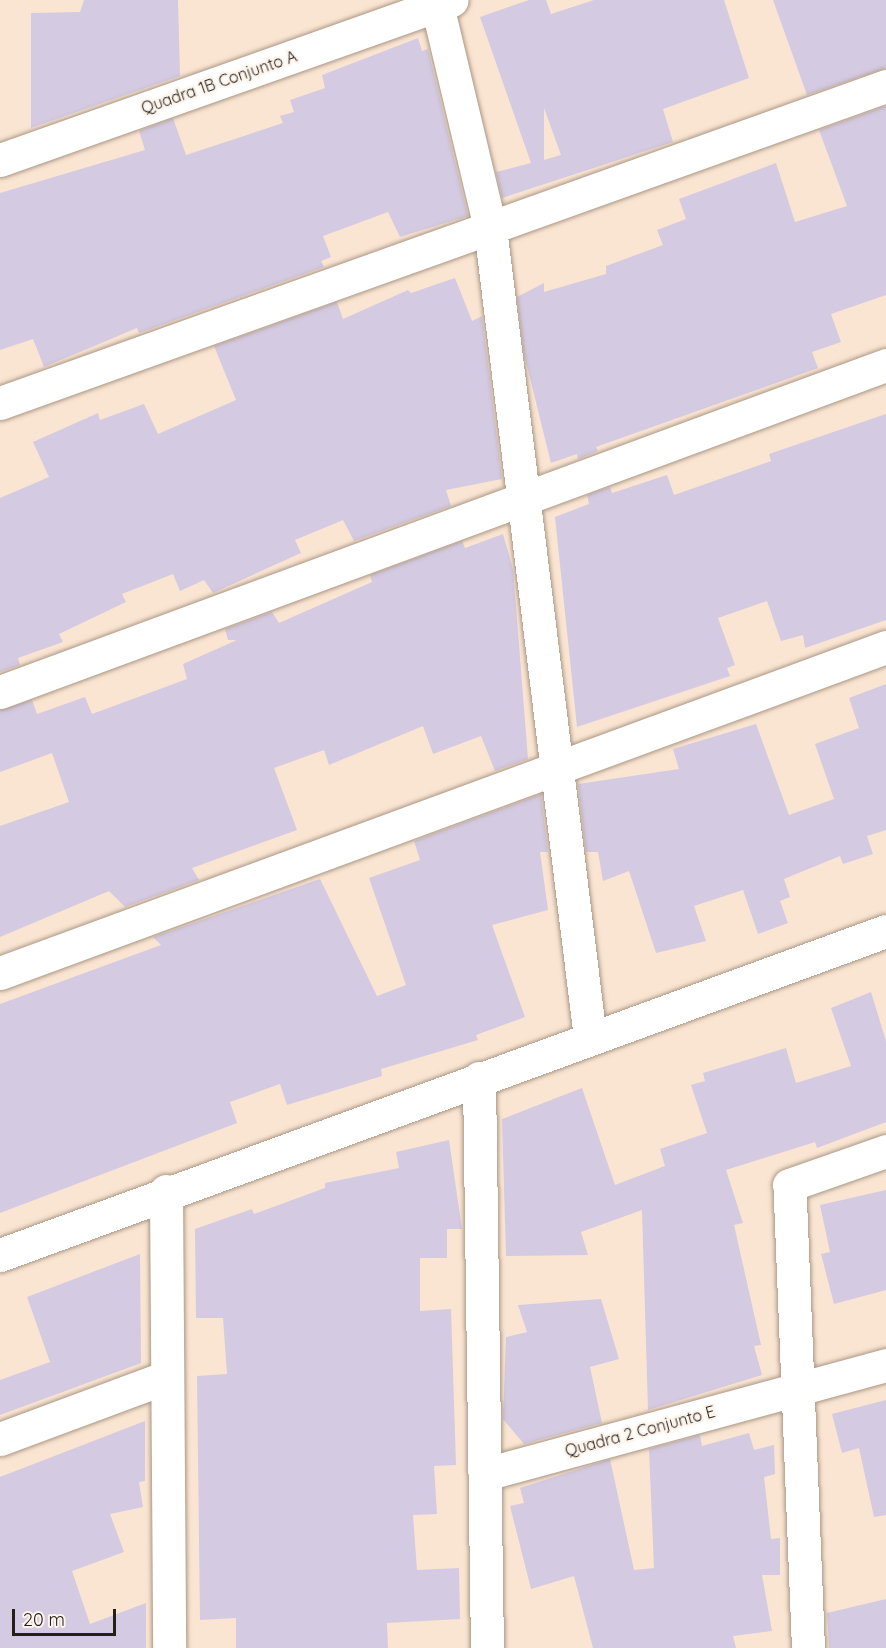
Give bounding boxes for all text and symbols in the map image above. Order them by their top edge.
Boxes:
street label: Quadra 1B Conjunto A [139,46,299,118]
street label: Quadra 2 Conjunto E [563,1402,717,1460]
scale bar [15,1597,118,1635]
text: 20 m [23,1608,65,1631]

